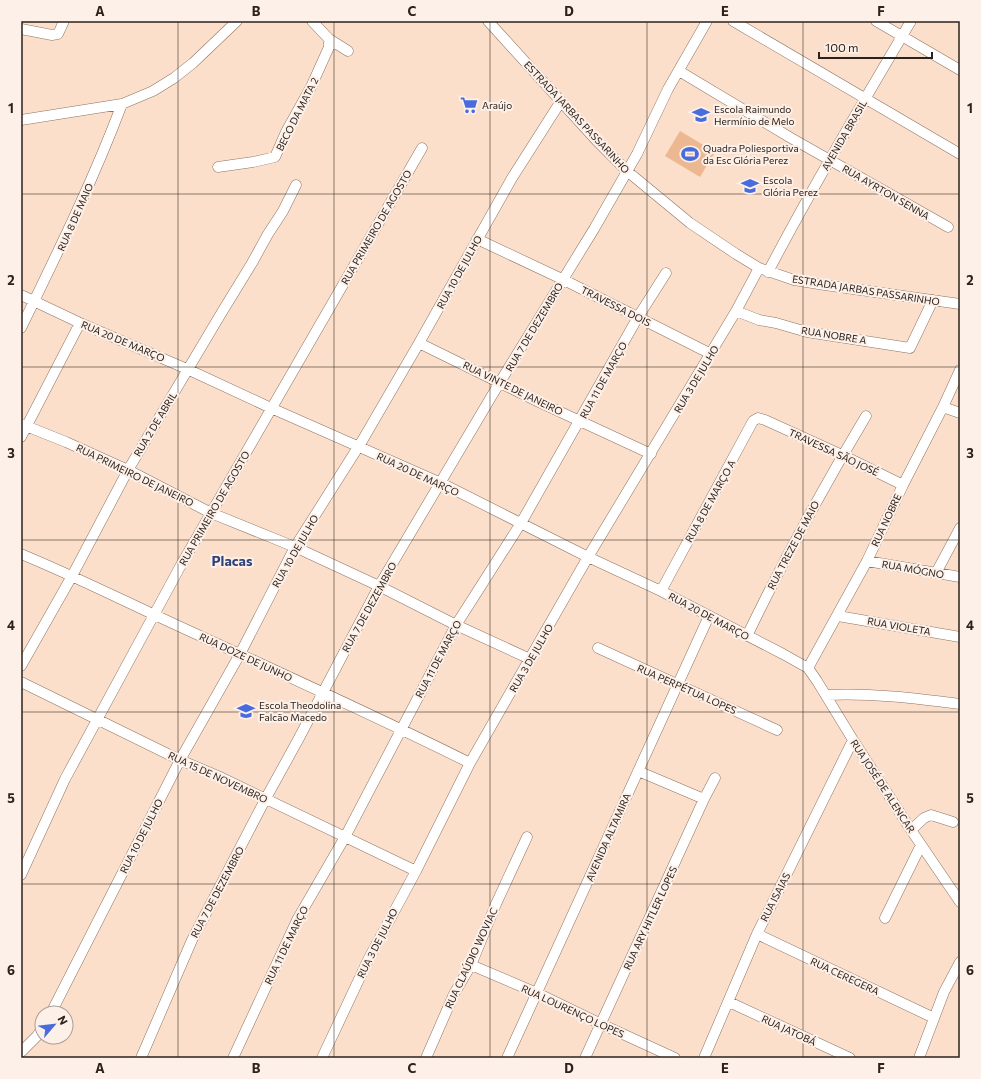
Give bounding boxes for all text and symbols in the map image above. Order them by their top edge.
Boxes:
text: A [95,3,105,19]
text: B [252,3,261,19]
text: C [408,3,417,19]
text: D [564,3,574,19]
text: E [721,3,729,19]
text: F [877,3,885,19]
scale bar [819,34,932,60]
text: 100 m [825,40,859,54]
street label: ESTRADA JARBAS PASSARINHO [522,58,632,176]
street label: BECO DA MATA 2 [273,75,321,153]
supermarket icon: Araújo [459,95,479,115]
street label: AVENIDA BRASIL [819,97,869,172]
place label: Araújo [482,99,512,111]
text: 1 [8,100,14,116]
text: 1 [967,100,973,116]
place label: Escola Raimundo Hermínio de Melo [714,103,795,127]
school or university icon: Escola Raimundo Hermínio de Melo [691,105,711,125]
place label: Quadra Poliesportiva da Esc Glória Perez [703,142,799,166]
sports icon: Quadra Poliesportiva da Esc Glória Perez [680,144,700,164]
street label: RUA AYRTON SENNA [840,162,932,222]
street label: RUA PRIMEIRO DE AGOSTO [338,168,414,286]
place label: Escola Glória Perez [763,174,818,198]
school or university icon: Escola Glória Perez [740,176,760,196]
street label: RUA 8 DE MAIO [55,181,95,253]
street label: RUA 10 DE JULHO [434,233,484,311]
text: 2 [7,272,15,288]
street label: ESTRADA JARBAS PASSARINHO [791,272,941,308]
text: 2 [966,272,974,288]
street label: RUA 7 DE DEZEMBRO [503,280,565,374]
street label: TRAVESSA DOIS [579,283,653,329]
street label: RUA 20 DE MARÇO [79,318,167,364]
street label: RUA NOBRE A [800,324,868,346]
street label: RUA 11 DE MARÇO [577,339,629,421]
street label: RUA 3 DE JULHO [671,343,721,415]
street label: RUA VINTE DE JANEIRO [461,359,565,417]
street label: RUA 2 DE ABRIL [131,389,179,459]
street label: TRAVESSA SÃO JOSÉ [787,426,881,478]
street label: RUA PRIMEIRO DE JANEIRO [74,441,196,509]
text: 3 [7,445,15,461]
text: 3 [966,445,974,461]
street label: RUA PRIMEIRO DE AGOSTO [176,449,252,567]
street label: RUA 20 DE MARÇO [375,450,461,498]
street label: RUA 8 DE MARÇO A [682,458,738,544]
street label: RUA NOBRE [868,492,904,548]
street label: RUA TREZE DE MAIO [765,499,821,591]
street label: RUA 10 DE JULHO [269,513,321,589]
district label: Placas [212,552,253,569]
street label: RUA MÓGNO [881,558,945,580]
street label: RUA 7 DE DEZEMBRO [339,560,399,654]
street label: RUA 20 DE MARÇO [667,590,751,642]
street label: RUA VIOLETA [866,615,932,638]
text: 4 [7,617,15,633]
text: 4 [966,617,974,633]
street label: RUA 11 DE MARÇO [413,618,463,700]
street label: RUA 3 DE JULHO [507,622,555,694]
street label: RUA DOZE DE JUNHO [198,630,294,684]
street label: RUA PERPÉTUA LOPES [635,662,739,716]
place label: Escola Theodolina Falcão Macedo [259,699,341,723]
school or university icon: Escola Theodolina Falcão Macedo [236,701,256,721]
street label: RUA JOSÉ DE ALENCAR [848,737,918,835]
street label: RUA 15 DE NOVEMBRO [166,749,270,805]
text: 5 [7,790,15,806]
text: 5 [966,790,974,806]
street label: AVENIDA ALTAMIRA [583,791,633,883]
street label: RUA 10 DE JULHO [117,797,165,875]
street label: RUA 7 DE DEZEMBRO [188,844,246,940]
street label: RUA ARY HITLER LOPES [621,864,679,972]
street label: RUA ISAIAS [758,870,793,924]
street label: RUA 11 DE MARÇO [262,904,310,986]
street label: RUA CLAÚDIO WOVIAC [442,905,500,1010]
street label: RUA 3 DE JULHO [354,906,400,980]
street label: RUA CEREGERA [809,955,881,997]
text: 6 [7,962,15,978]
text: 6 [966,962,974,978]
street label: RUA LOURENÇO LOPES [520,982,627,1040]
north arrow [34,1005,74,1045]
street label: RUA JATOBÁ [760,1012,818,1048]
text: N [56,1013,71,1027]
text: A [95,1060,105,1076]
text: B [252,1060,261,1076]
text: C [408,1060,417,1076]
text: D [564,1060,574,1076]
text: E [721,1060,729,1076]
text: F [877,1060,885,1076]

